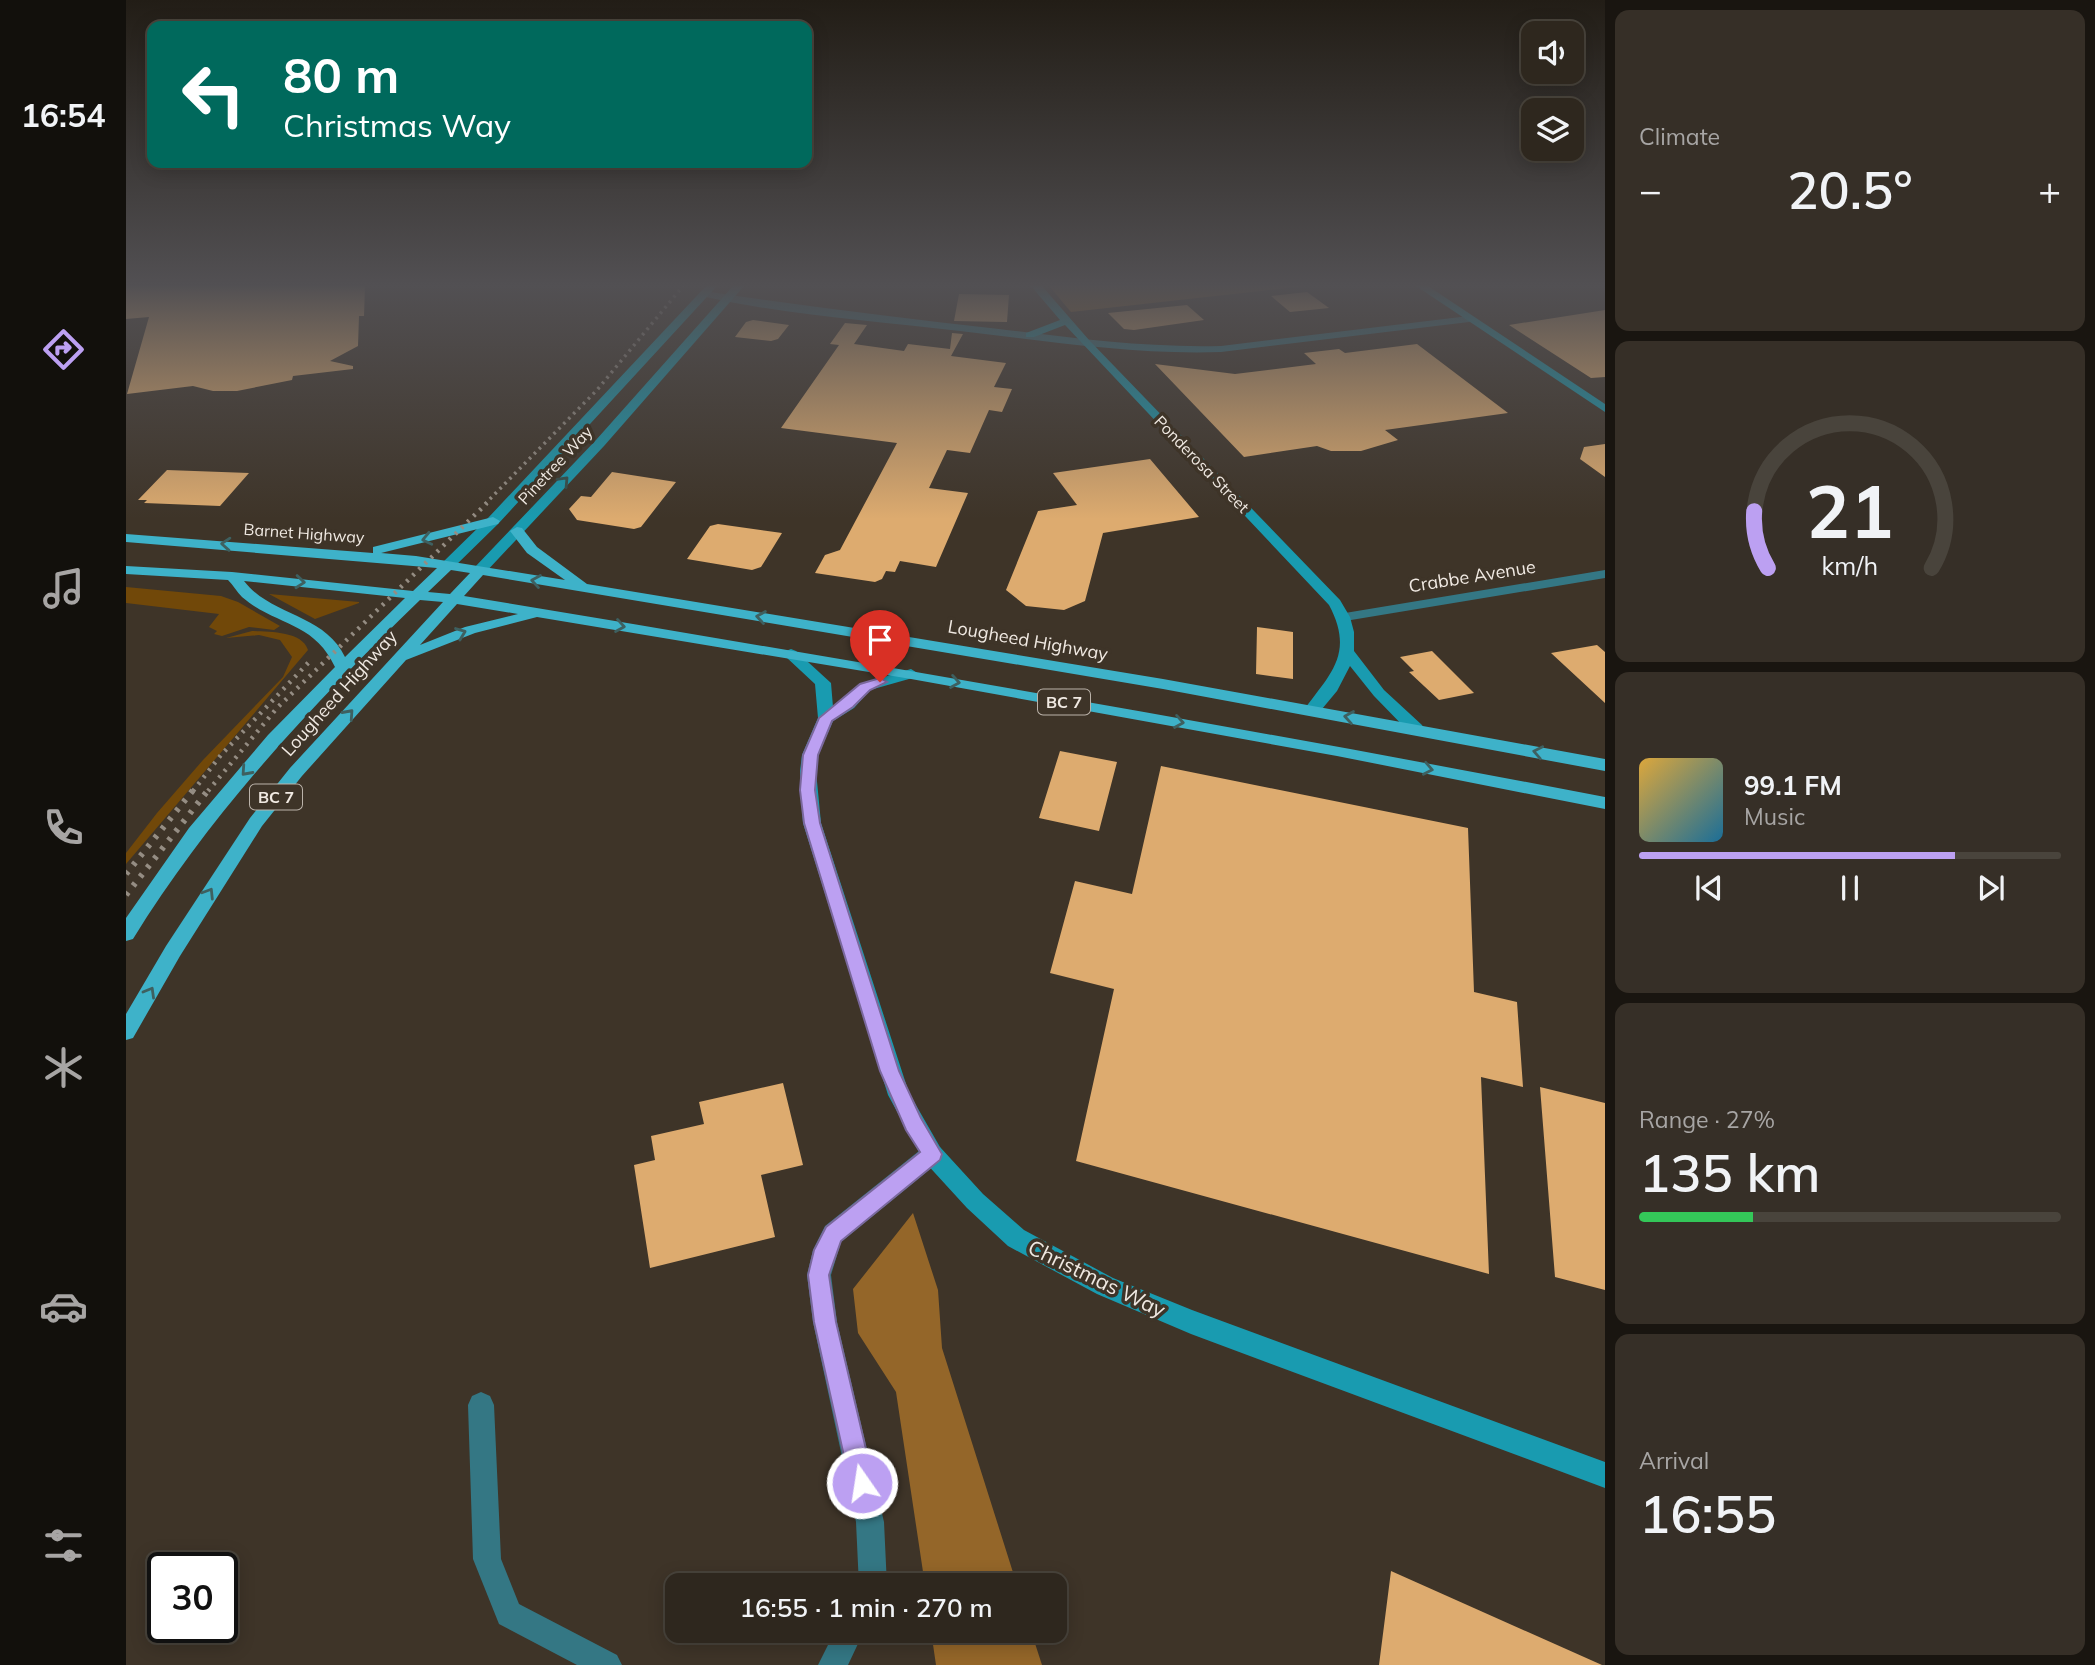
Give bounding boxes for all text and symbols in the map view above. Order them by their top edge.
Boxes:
map controls [1521,21,1584,161]
button: sound [1521,21,1584,84]
text: 80 m [283,44,399,105]
icon: left [168,49,259,140]
text: 16:54 [21,95,105,135]
button: layers [1521,98,1584,161]
text: Christmas Way [283,105,511,145]
text: Climate [1639,122,1720,151]
text: 20.5° [1787,157,1913,222]
text: − [1639,166,1662,214]
text: + [2038,166,2061,214]
icon: directions [39,325,88,374]
street label: Ponderosa Street [1150,411,1254,517]
street label: Pinetree Way [514,421,597,508]
text: 21 [1806,465,1894,556]
one-way arrow [555,477,568,490]
street label: Barnet Highway [243,519,366,547]
one-way arrow [421,531,433,545]
one-way arrow [220,537,231,552]
text: km/h [1822,549,1878,580]
street label: Crabbe Avenue [1407,555,1537,597]
icon: music [39,564,88,613]
one-way arrow [295,574,306,589]
one-way arrow [530,574,542,589]
one-way arrow [755,610,767,625]
pin [850,610,910,682]
street label: Lougheed Highway [946,615,1110,665]
one-way arrow [615,618,626,633]
icon: arrive [861,621,899,659]
street label: Lougheed Highway [276,625,402,761]
one-way arrow [455,628,467,642]
one-way arrow [949,674,961,689]
road number: BC 7 [1038,690,1090,715]
one-way arrow [341,709,353,722]
one-way arrow [1343,711,1355,726]
one-way arrow [1173,714,1185,729]
one-way arrow [1532,745,1544,760]
one-way arrow [1422,760,1434,775]
one-way arrow [241,763,254,776]
text: 99.1 FM [1744,769,1842,802]
road number: BC 7 [250,784,302,810]
text: Music [1744,802,1805,831]
icon: phone [39,803,88,852]
icon: previous [1690,869,1728,907]
icon: pause [1831,869,1869,907]
icon: next [1972,869,2010,907]
one-way arrow [201,887,214,900]
one-way arrow [141,986,154,999]
icon: climate [39,1043,88,1092]
text: Range · 27% [1639,1105,1775,1134]
text: 135 km [1639,1140,1820,1205]
street label: Christmas Way [1024,1234,1170,1322]
icon: car [39,1282,88,1331]
position arrow [825,1446,899,1520]
text: Arrival [1639,1446,1709,1475]
text: 16:55 [1639,1481,1776,1546]
icon: filters [39,1521,88,1570]
speed limit sign: 30 [147,1552,238,1643]
text: 16:55 · 1 min · 270 m [739,1591,993,1624]

